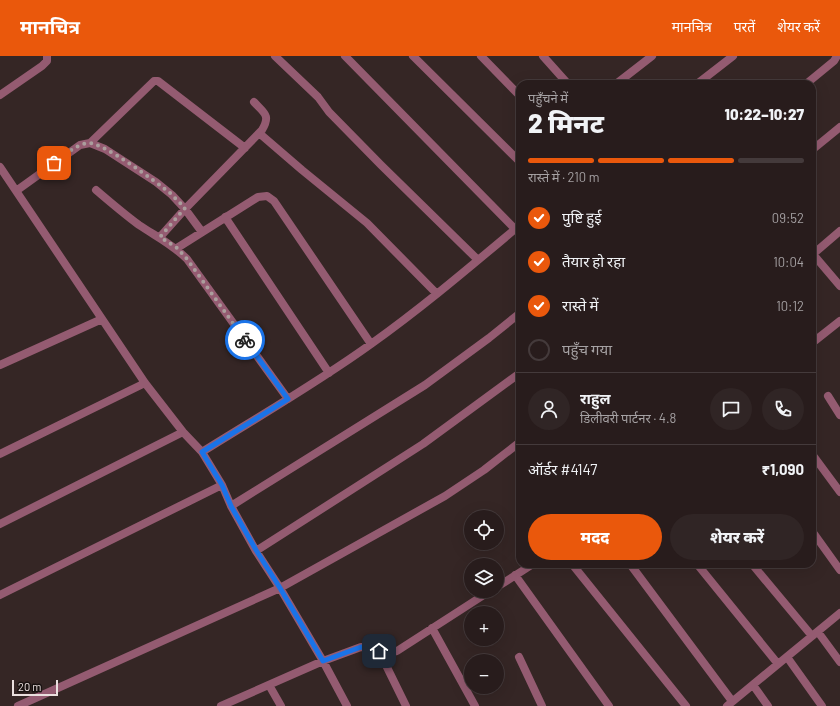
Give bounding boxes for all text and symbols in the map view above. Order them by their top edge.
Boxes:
text: मानचित्र [20,15,80,38]
text: मानचित्र [672,18,712,35]
text: परतें [734,18,755,35]
text: शेयर करें [777,18,820,35]
text: पहुँचने में [528,90,568,106]
text: 10:22–10:27 [725,105,804,123]
text: 2 मिनट [528,107,604,138]
pin [37,146,71,180]
icon: bag [43,152,65,174]
text: रास्ते में · 210 m [528,169,600,185]
icon: check [528,207,550,229]
text: पुष्टि हुई [562,208,602,226]
text: 09:52 [772,210,804,226]
icon: check [528,251,550,273]
text: तैयार हो रहा [562,252,625,270]
text: 10:04 [773,254,804,270]
icon: check [528,295,550,317]
text: रास्ते में [562,296,598,314]
text: 10:12 [776,298,804,314]
courier [225,320,265,360]
icon: bike [234,329,256,351]
text: पहुँच गया [562,340,612,358]
button: person [528,388,570,430]
button: chat [710,388,752,430]
button: phone [762,388,804,430]
text: राहुल [580,389,611,407]
text: डिलीवरी पार्टनर · 4.8 [580,410,676,426]
text: ऑर्डर #4147 [528,460,597,478]
text: ₹1,090 [761,460,804,478]
map controls [464,510,504,694]
button: locate [464,510,504,550]
button: मदद [528,514,662,560]
button: शेयर करें [670,514,804,560]
button: layers [464,558,504,598]
button: + [464,606,504,646]
pin [362,634,396,668]
icon: home [368,640,390,662]
button: − [464,654,504,694]
scale bar [12,678,58,697]
text: 20 m [18,680,41,693]

